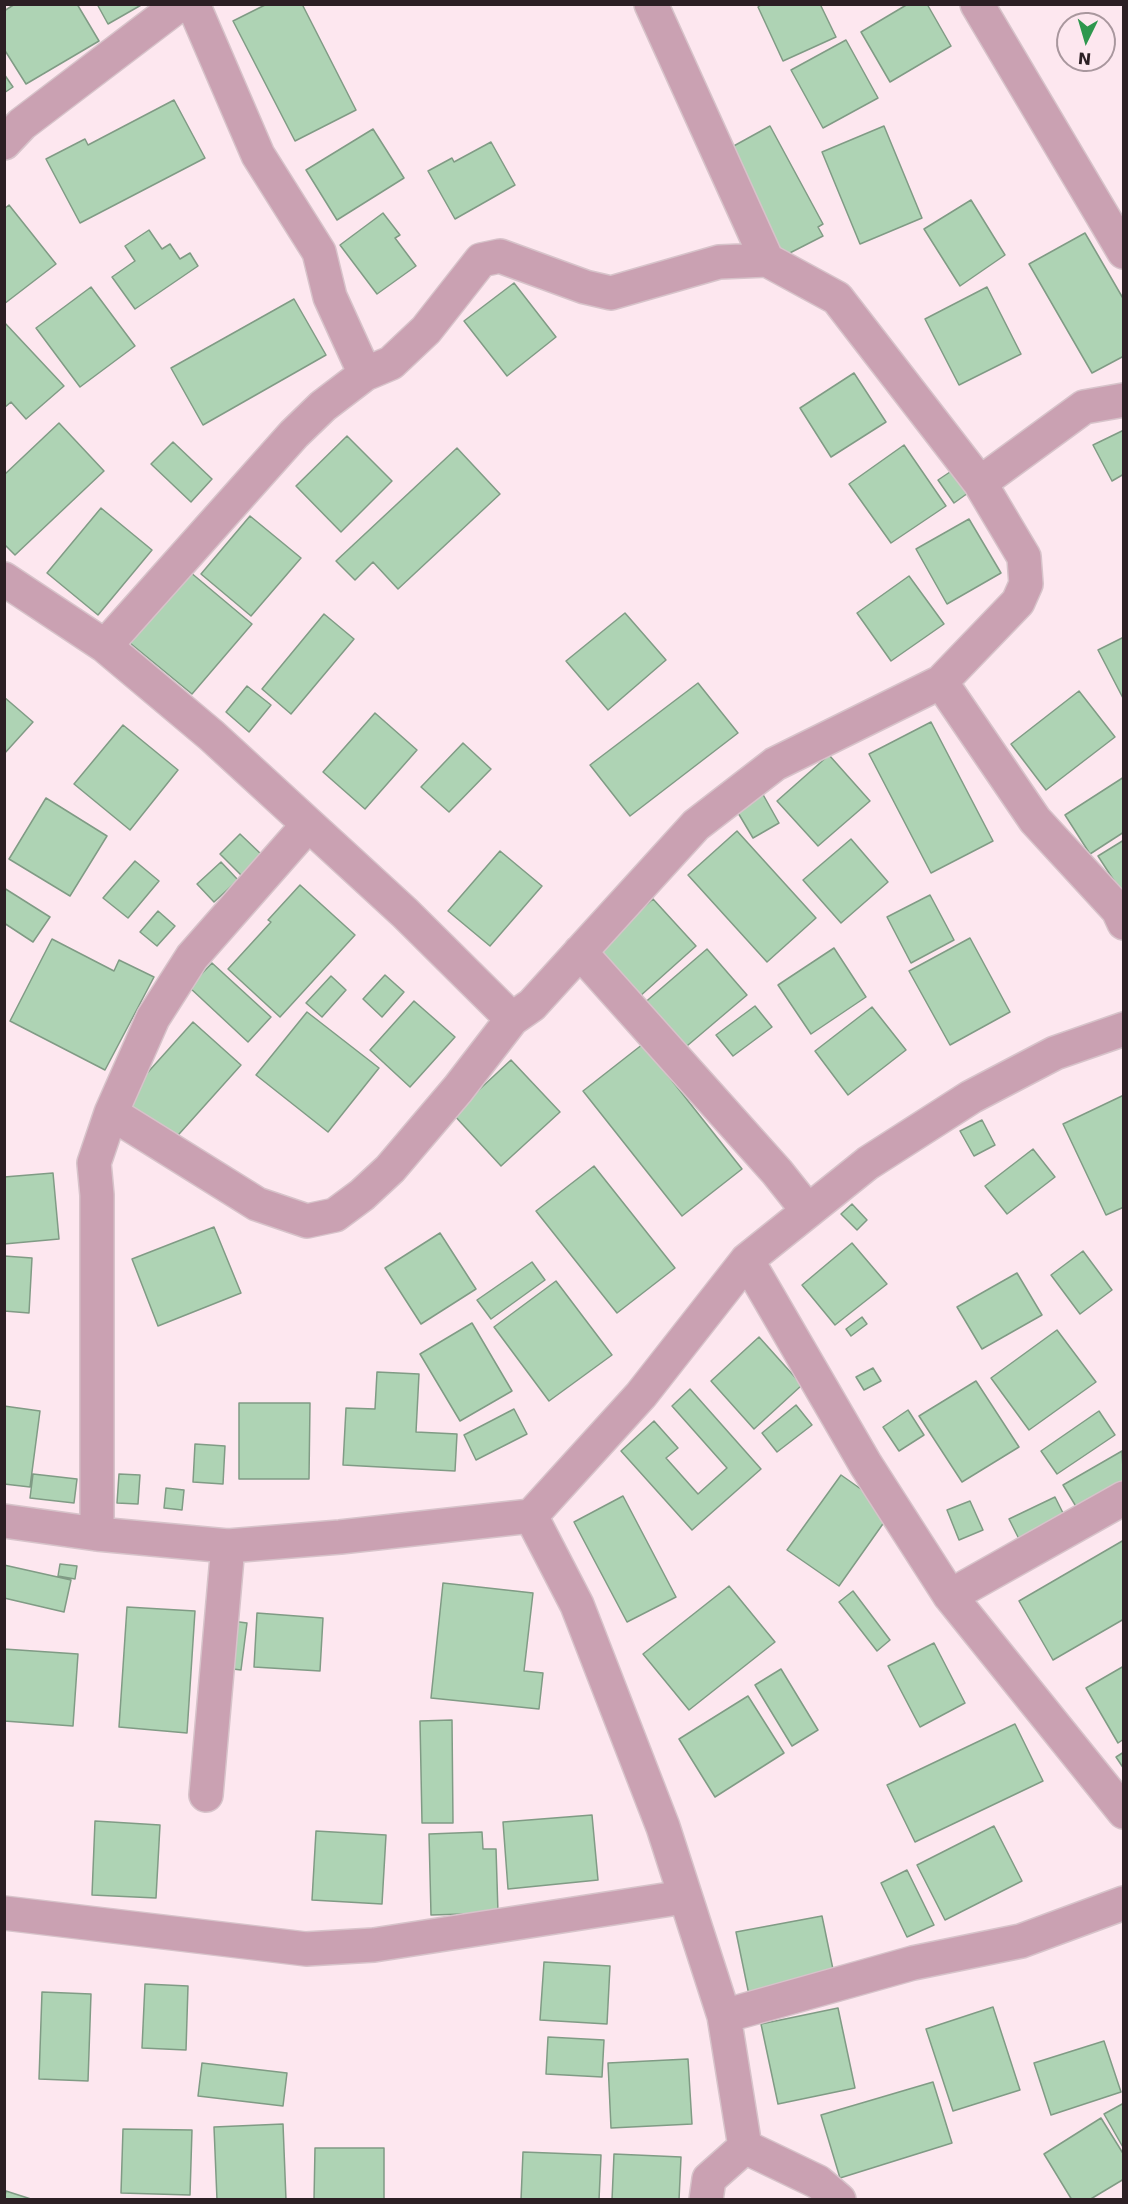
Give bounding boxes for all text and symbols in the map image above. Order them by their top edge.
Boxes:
north arrow [1056,12,1116,72]
text: N [1077,48,1092,68]

